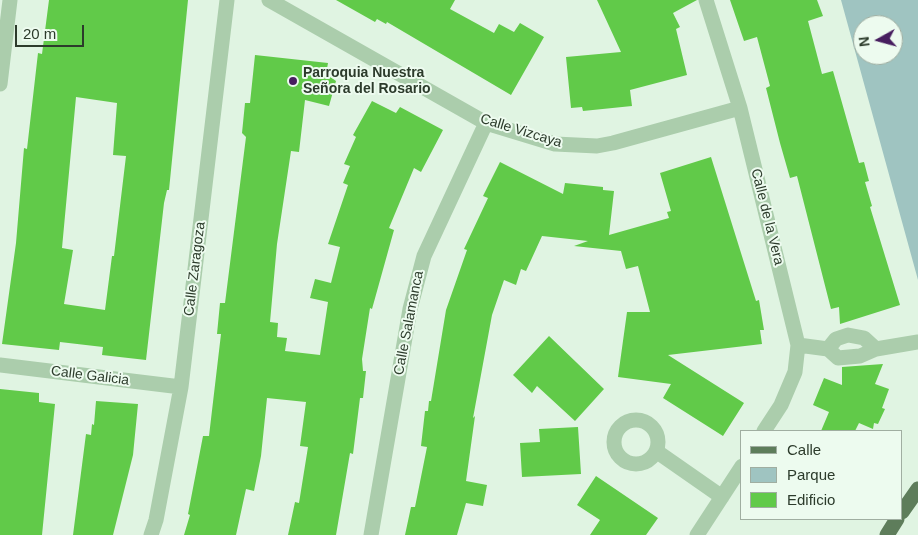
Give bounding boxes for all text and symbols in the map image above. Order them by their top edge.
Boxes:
scale bar [18,15,86,47]
north arrow [853,15,903,65]
text: 20 m [23,25,56,42]
text: N [856,36,873,48]
place label: Parroquia Nuestra Señora del Rosario [303,65,431,98]
marker: Parroquia Nuestra Señora del Rosario [287,75,299,87]
street label: Calle Vizcaya [478,111,564,151]
street label: Calle de la Vera [747,167,787,267]
street label: Calle Zaragoza [181,221,209,317]
street label: Calle Salamanca [391,269,427,377]
street label: Calle Galicia [50,363,130,389]
legend [740,430,903,520]
text: Calle [787,441,821,458]
text: Parque [787,466,835,483]
text: Edificio [787,491,835,508]

